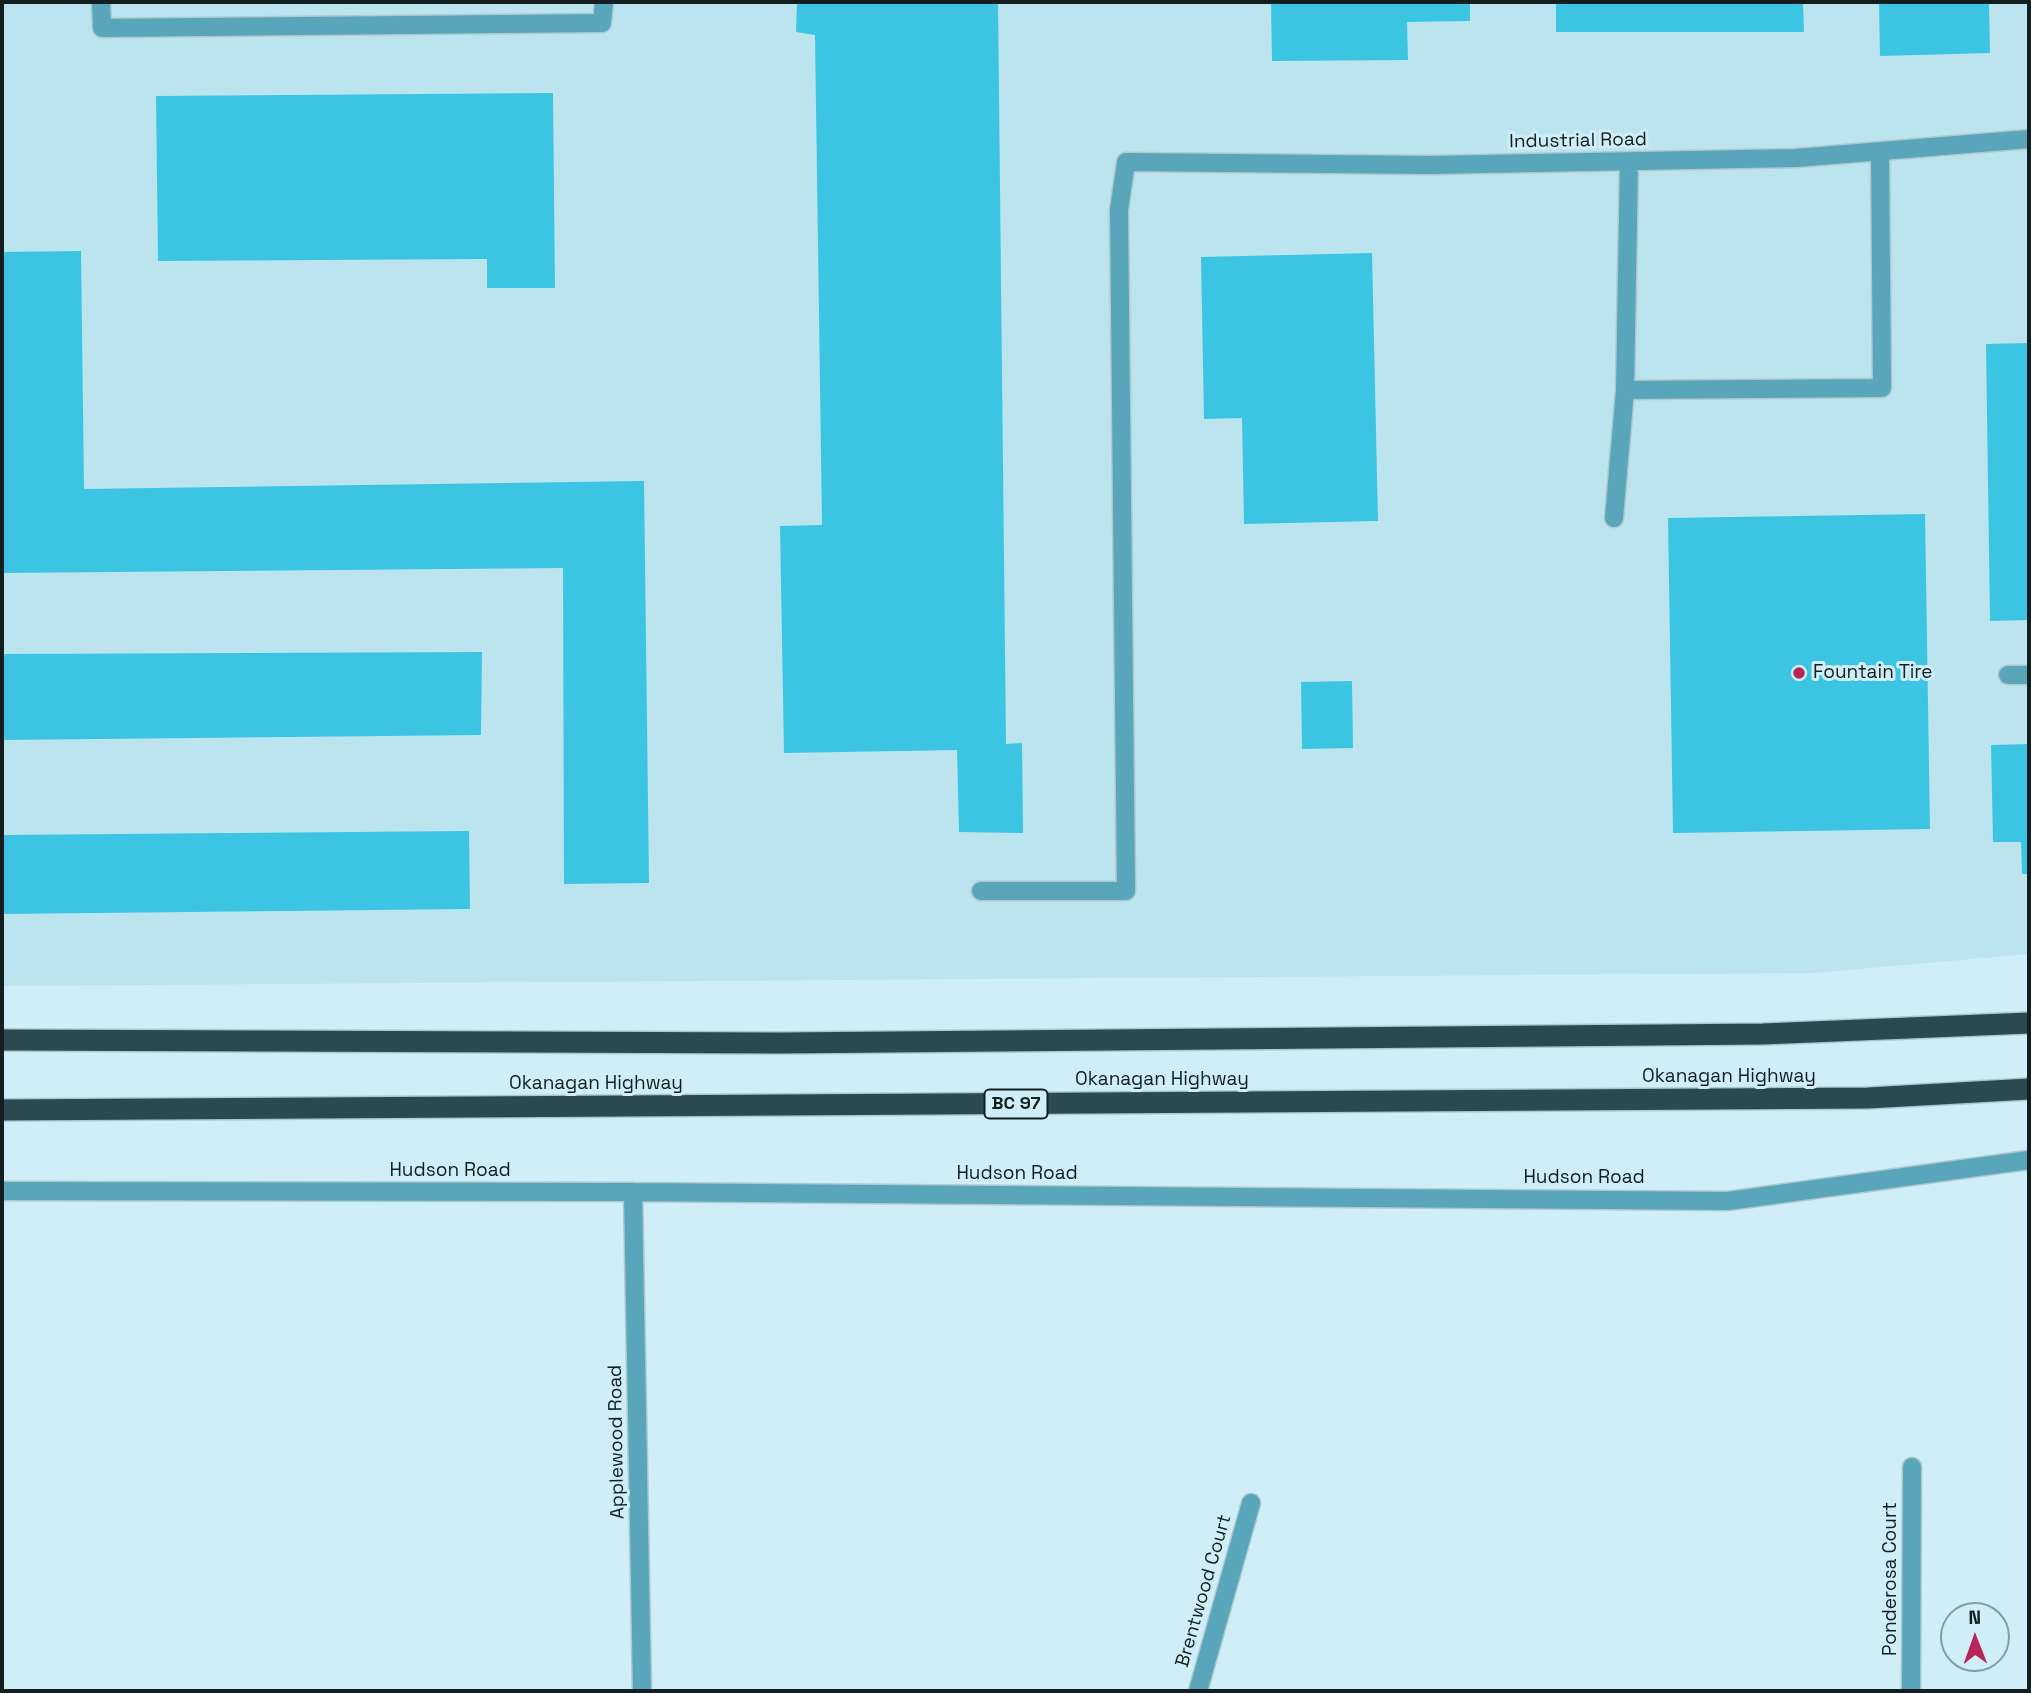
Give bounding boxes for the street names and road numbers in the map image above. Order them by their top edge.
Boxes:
street label: Industrial Road [1509,128,1647,154]
street label: Okanagan Highway [1642,1066,1816,1088]
street label: Okanagan Highway [1075,1069,1249,1091]
street label: Okanagan Highway [509,1073,683,1095]
road number: BC 97 [984,1090,1048,1119]
street label: Hudson Road [389,1160,511,1182]
street label: Hudson Road [956,1163,1078,1185]
street label: Hudson Road [1523,1167,1645,1189]
street label: Applewood Road [604,1365,630,1519]
street label: Ponderosa Court [1880,1502,1902,1656]
street label: Brentwood Court [1171,1512,1237,1670]

